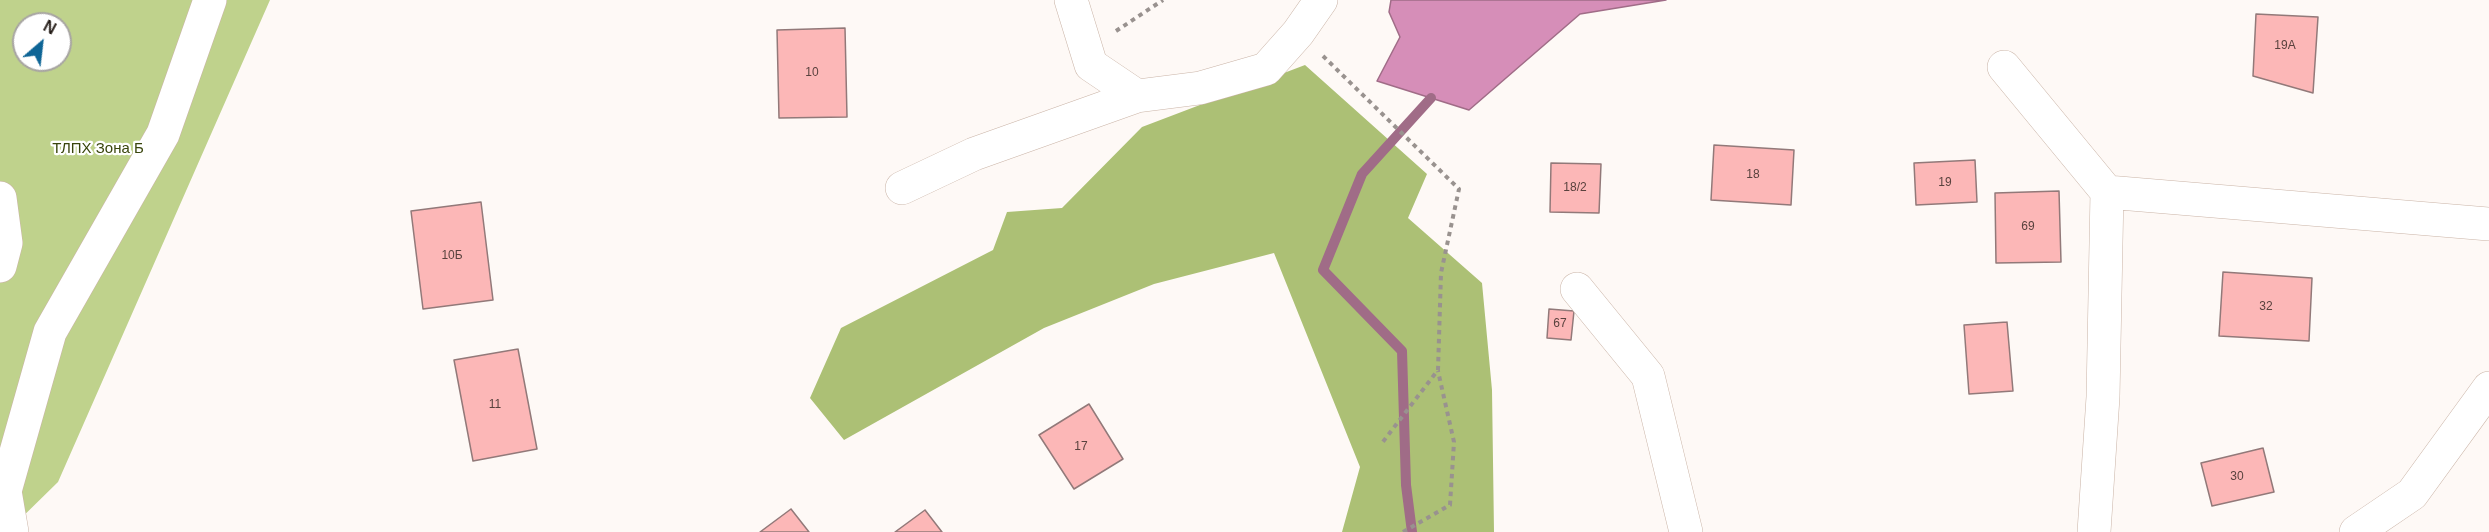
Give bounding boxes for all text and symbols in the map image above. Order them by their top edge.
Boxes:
north arrow [12,12,72,72]
text: N [41,17,59,38]
house number: 19А [2274,39,2296,53]
house number: 10 [805,66,819,80]
park label: ТЛПХ Зона Б [52,140,144,158]
house number: 18 [1746,168,1760,182]
house number: 19 [1938,176,1952,190]
house number: 18/2 [1563,181,1587,195]
house number: 69 [2021,220,2035,234]
house number: 10Б [441,249,463,263]
house number: 32 [2259,300,2273,314]
house number: 67 [1553,317,1567,331]
house number: 11 [489,398,501,412]
house number: 17 [1074,440,1088,454]
house number: 30 [2230,470,2244,484]

